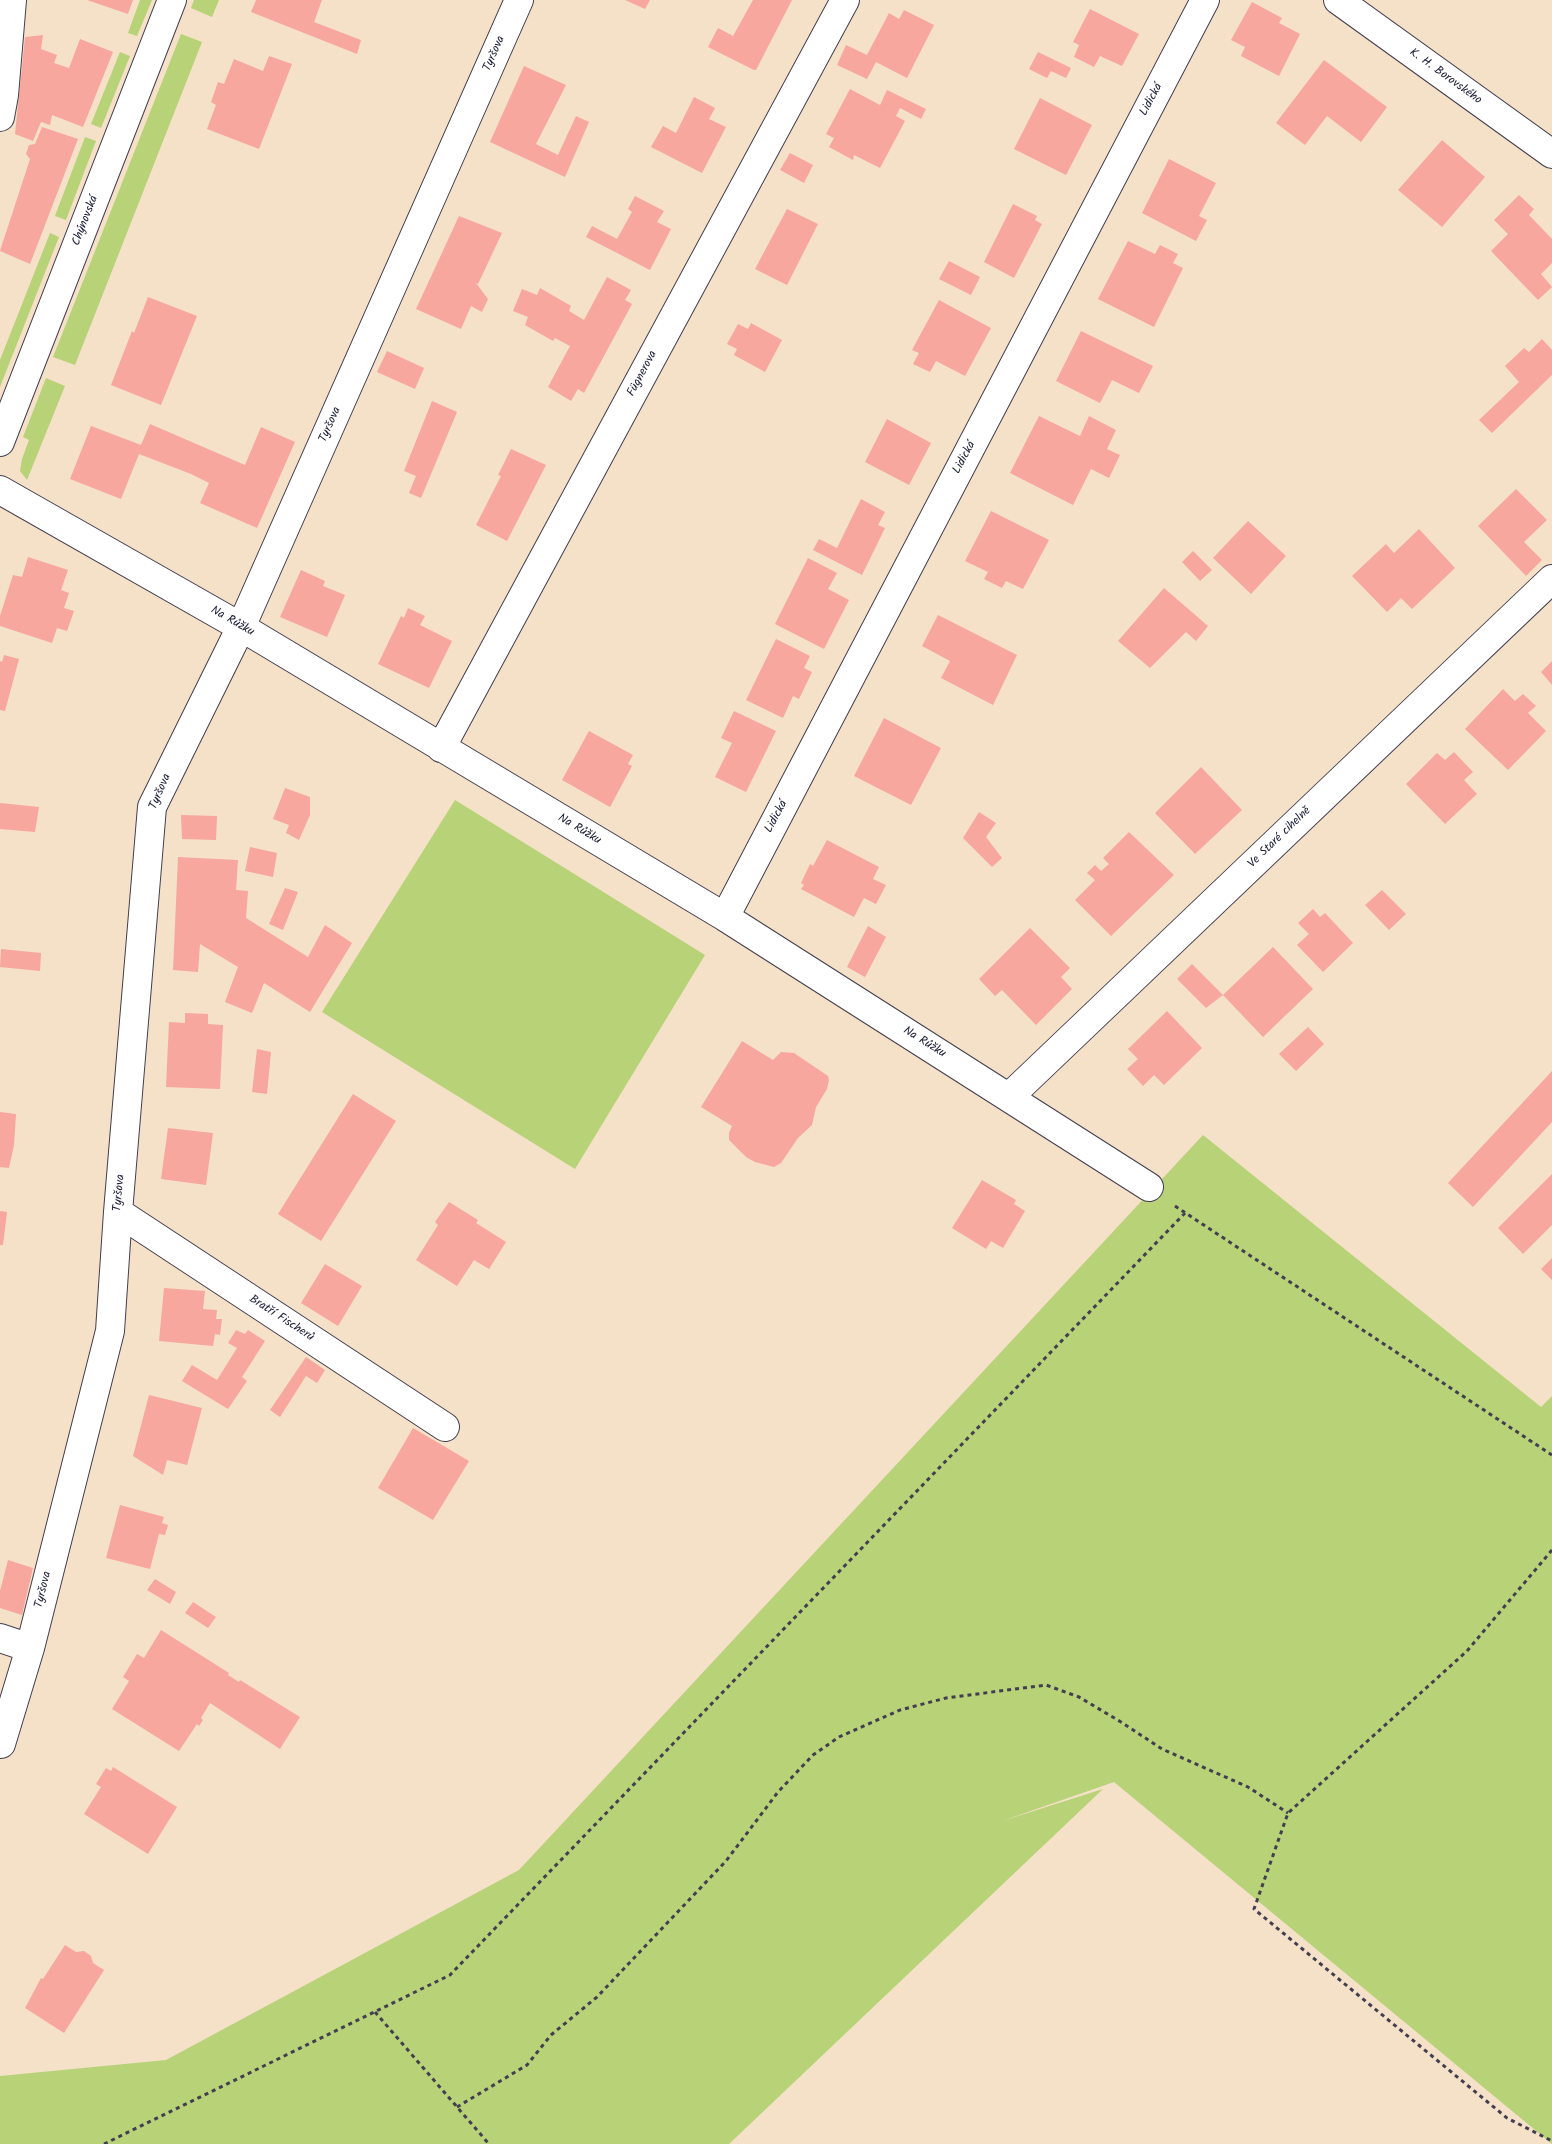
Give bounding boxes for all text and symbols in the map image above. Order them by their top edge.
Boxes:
street label: Tyršova [481,34,509,74]
street label: K. H. Borovského [1406,46,1484,108]
street label: Lidická [1137,81,1167,119]
street label: Chýnovská [70,194,102,248]
street label: Fügnerova [625,349,661,399]
street label: Tyršova [317,405,345,445]
street label: Lidická [950,439,980,477]
street label: Na Růžku [208,604,256,640]
street label: Tyršova [147,772,175,812]
street label: Lidická [762,798,792,836]
street label: Ve Staré cihelně [1246,804,1314,872]
street label: Na Růžku [555,811,603,849]
street label: Na Růžku [900,1024,948,1062]
street label: Tyršova [111,1174,129,1212]
street label: Bratří Fischerů [246,1293,316,1345]
street label: Tyršova [33,1570,55,1610]

